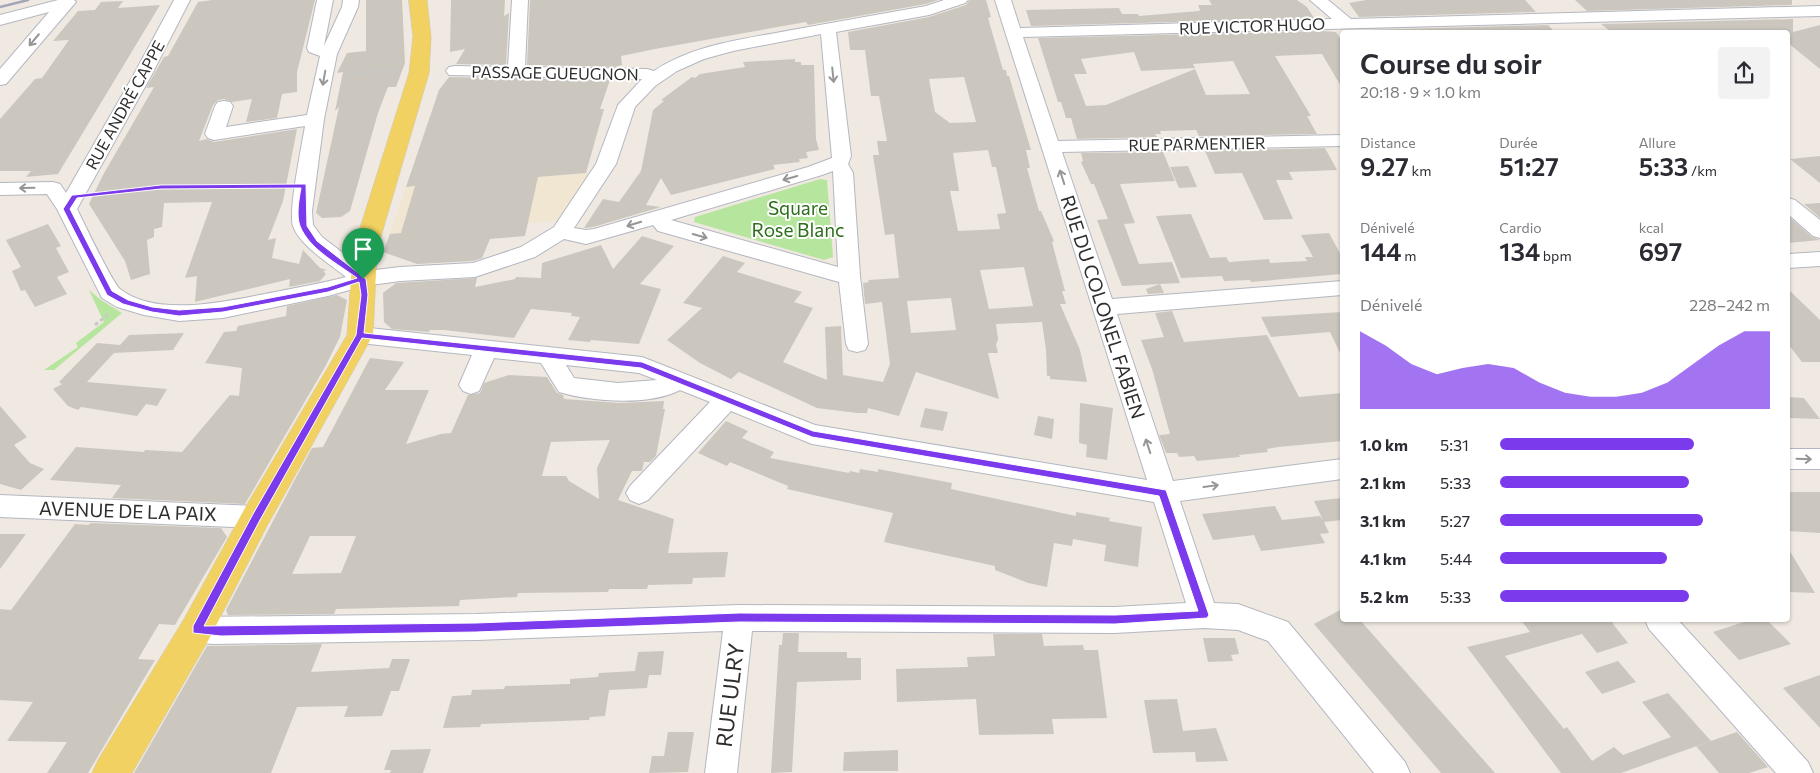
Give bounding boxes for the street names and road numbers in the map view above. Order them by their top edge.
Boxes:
street label: RUE VICTOR HUGO [1179,13,1325,38]
street label: RUE ANDRÉ CAPPE [81,37,168,173]
street label: PASSAGE GUEUGNON [471,62,639,83]
street label: RUE PARMENTIER [1128,133,1266,154]
street label: RUE DU COLONEL FABIEN [1056,192,1151,422]
street label: AVENUE DE LA PAIX [39,496,217,525]
street label: RUE ULRY [710,641,749,749]

